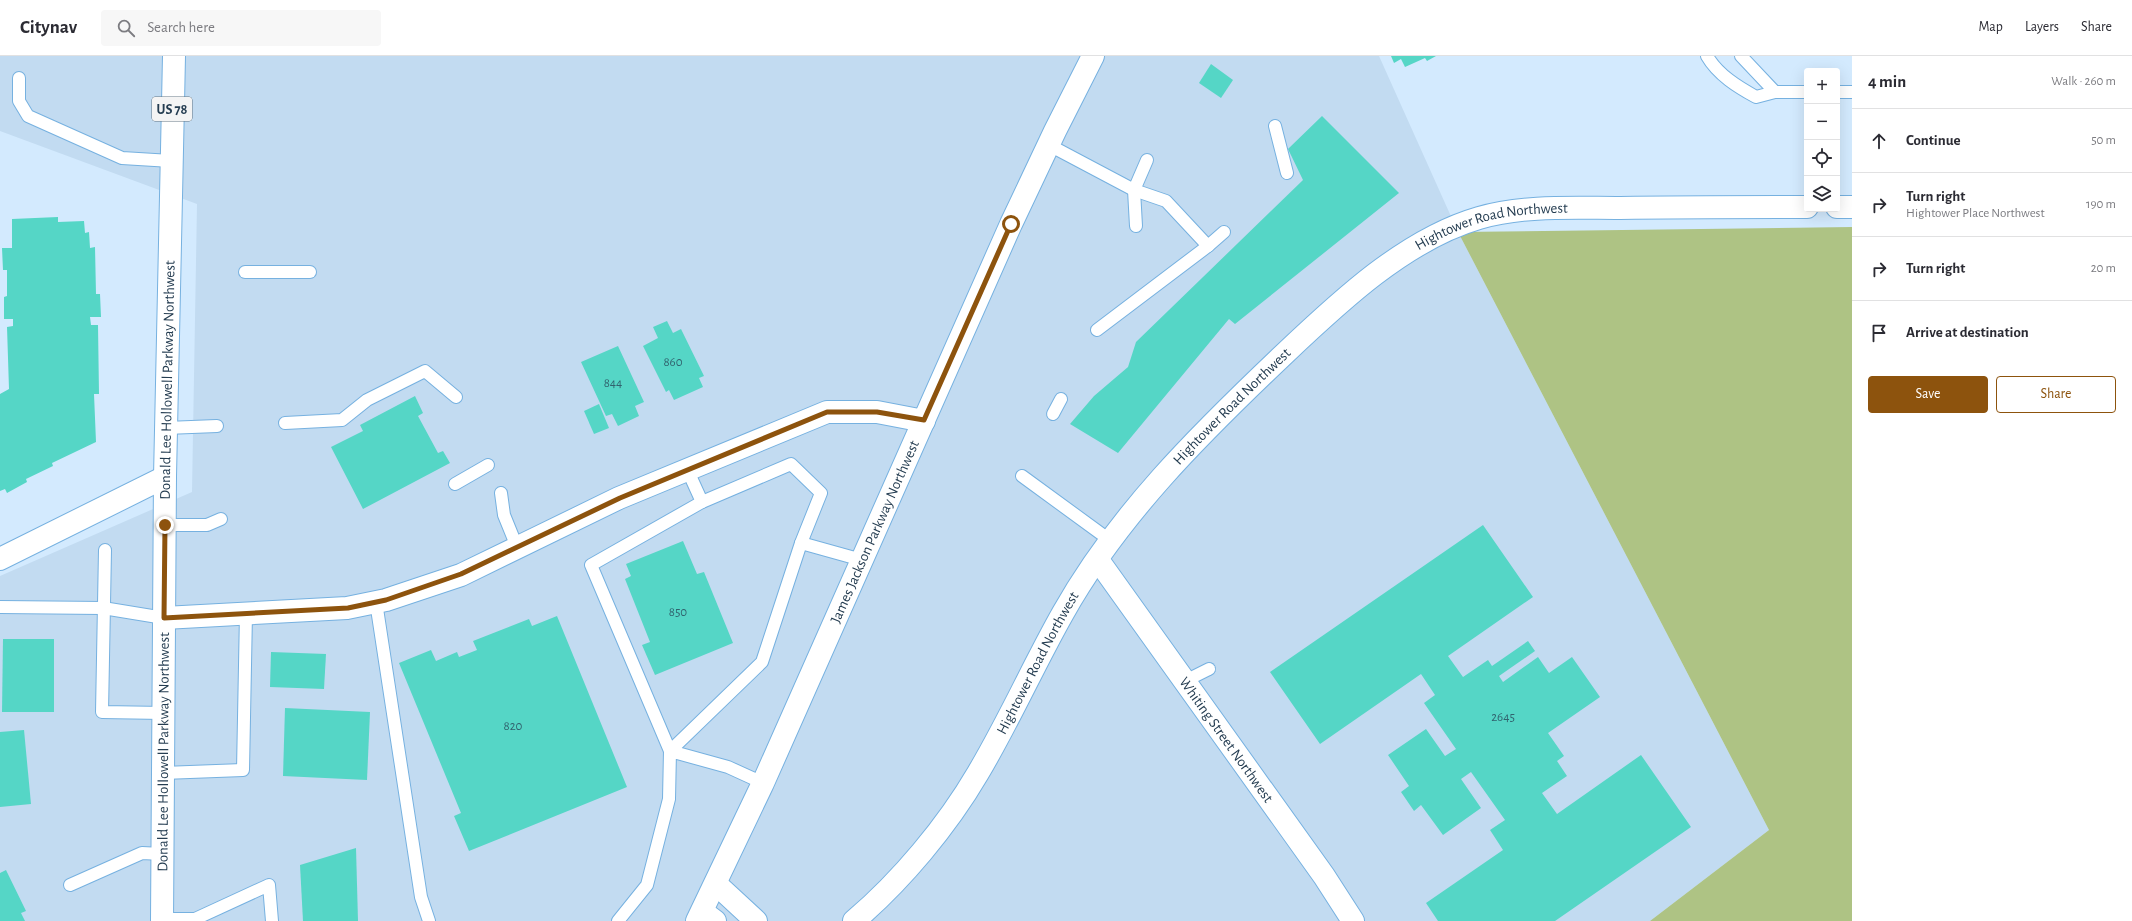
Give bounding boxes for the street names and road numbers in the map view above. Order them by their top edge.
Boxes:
road number: US 78 [152,97,192,121]
street label: Hightower Road Northwest [1412,201,1568,253]
street label: Donald Lee Hollowell Parkway Northwest [158,260,178,500]
street label: Hightower Road Northwest [1170,345,1294,468]
street label: James Jackson Parkway Northwest [828,438,922,625]
street label: Hightower Road Northwest [994,589,1082,737]
street label: Donald Lee Hollowell Parkway Northwest [155,632,172,872]
street label: Whiting Street Northwest [1176,675,1276,806]

